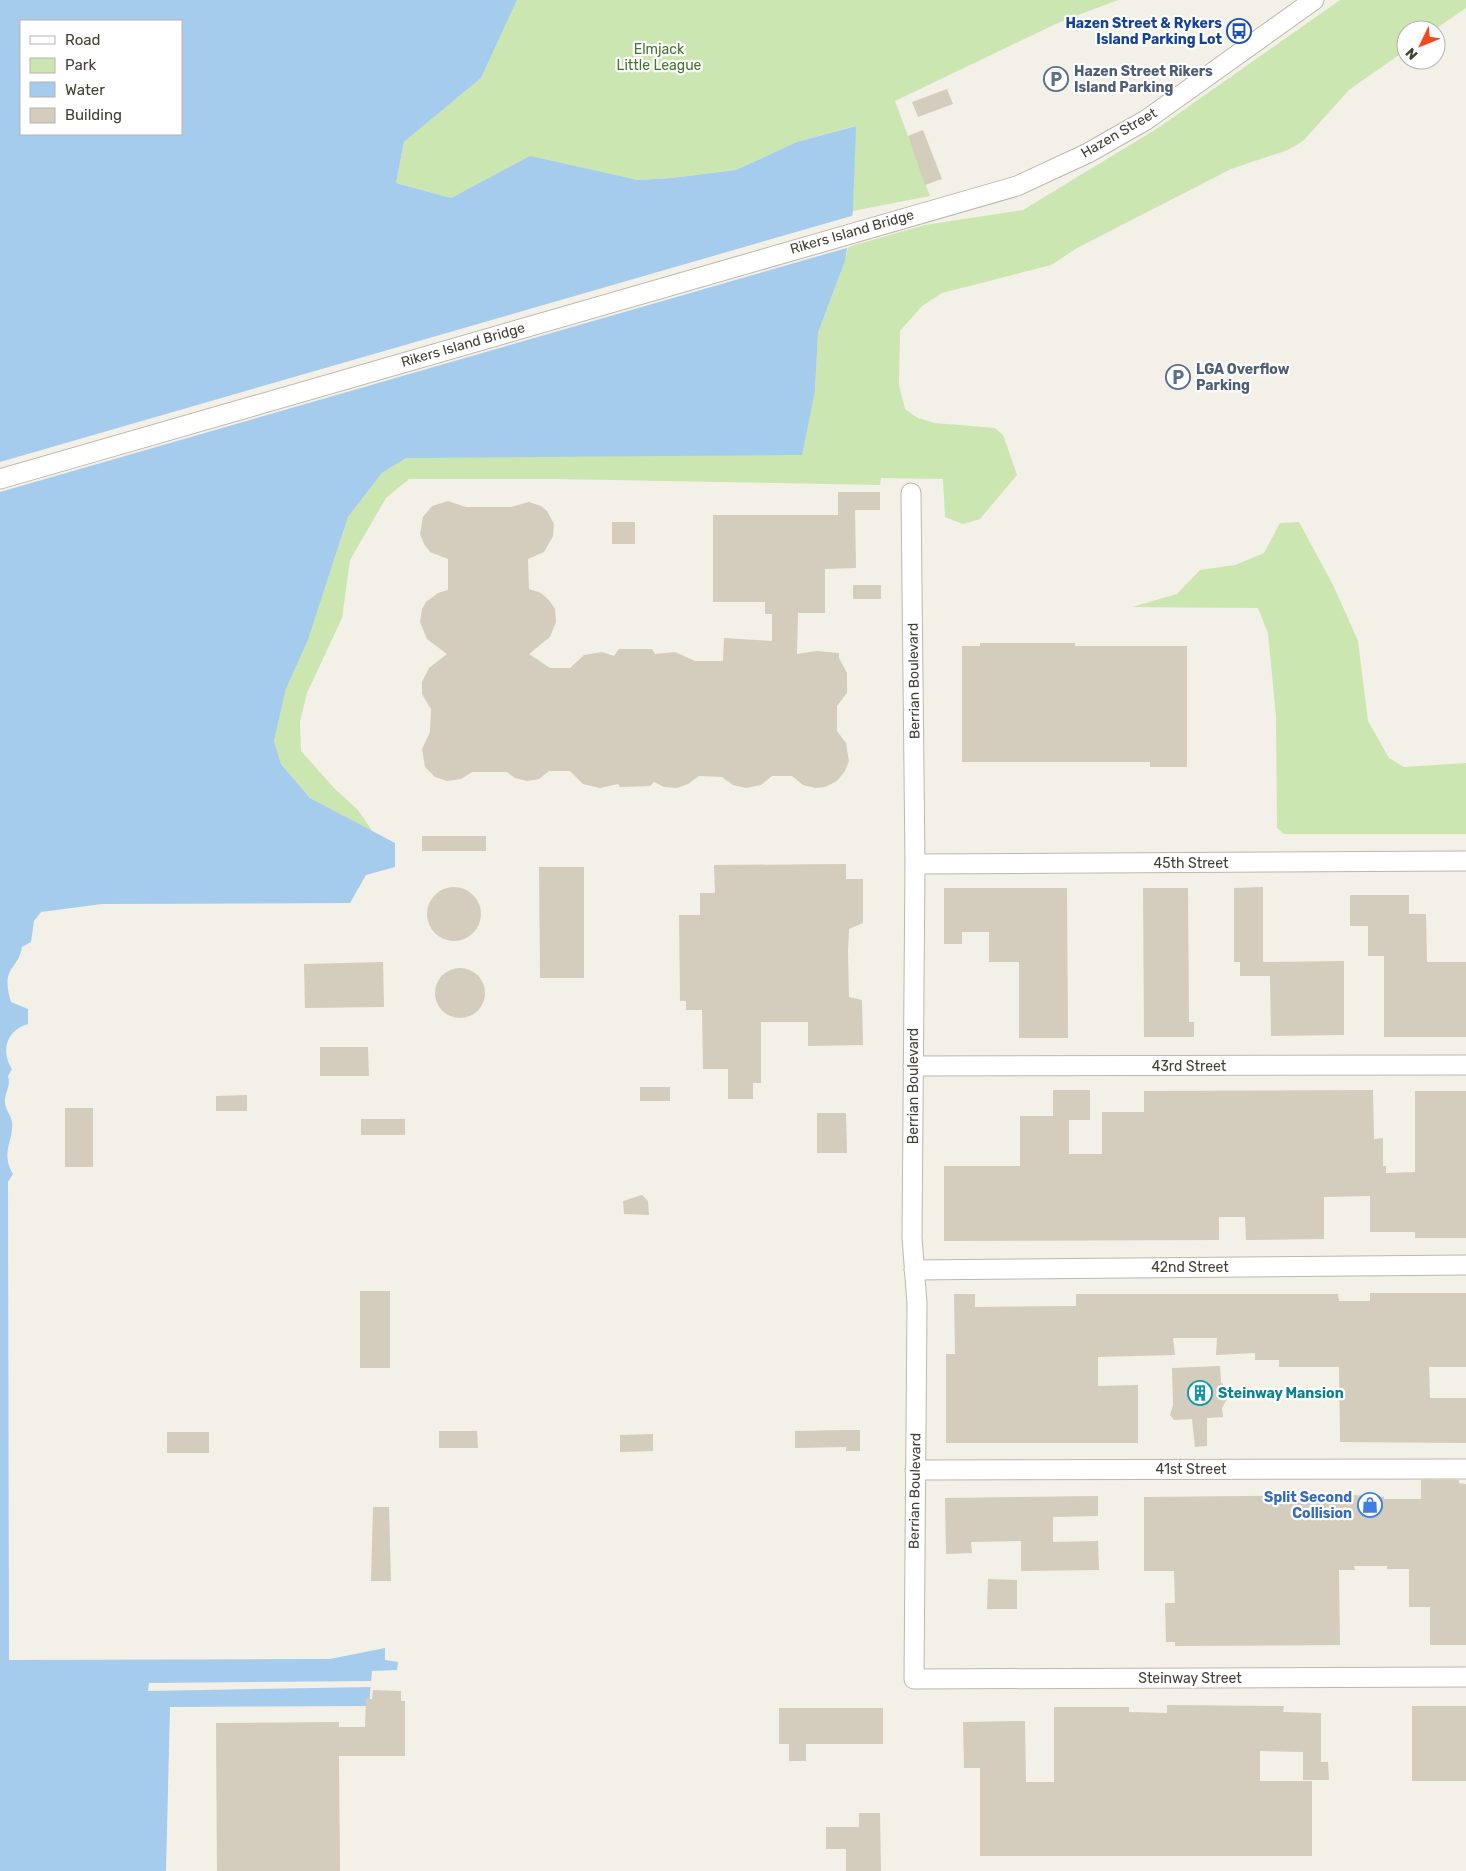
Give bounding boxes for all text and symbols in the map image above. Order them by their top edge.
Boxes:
place label: Hazen Street & Rykers Island Parking Lot [1065,15,1222,48]
bus stop icon: Hazen Street & Rykers Island Parking Lot [1226,18,1252,44]
legend [20,20,182,135]
north arrow [1396,20,1446,70]
text: Road [65,31,101,49]
park label: Elmjack Little League [617,41,702,74]
text: N [1402,44,1422,63]
text: Park [65,56,96,74]
place label: Hazen Street Rikers Island Parking [1074,63,1213,96]
parking icon: Hazen Street Rikers Island Parking [1043,66,1069,92]
text: Water [65,81,105,99]
street label: Hazen Street [1078,104,1161,162]
text: Building [65,106,122,124]
street label: Rikers Island Bridge [788,206,916,258]
street label: Rikers Island Bridge [399,319,527,371]
place label: LGA Overflow Parking [1196,361,1290,394]
parking icon: LGA Overflow Parking [1165,364,1191,390]
street label: Berrian Boulevard [904,623,924,739]
street label: 45th Street [1154,855,1229,872]
street label: Berrian Boulevard [905,1028,922,1144]
street label: 43rd Street [1152,1058,1227,1075]
street label: 42nd Street [1151,1259,1229,1276]
building icon: Steinway Mansion [1187,1380,1213,1406]
place label: Steinway Mansion [1218,1385,1344,1402]
street label: Berrian Boulevard [905,1433,925,1549]
street label: 41st Street [1156,1461,1227,1478]
place label: Split Second Collision [1264,1489,1352,1522]
shop icon: Split Second Collision [1357,1492,1383,1518]
street label: Steinway Street [1138,1670,1242,1687]

